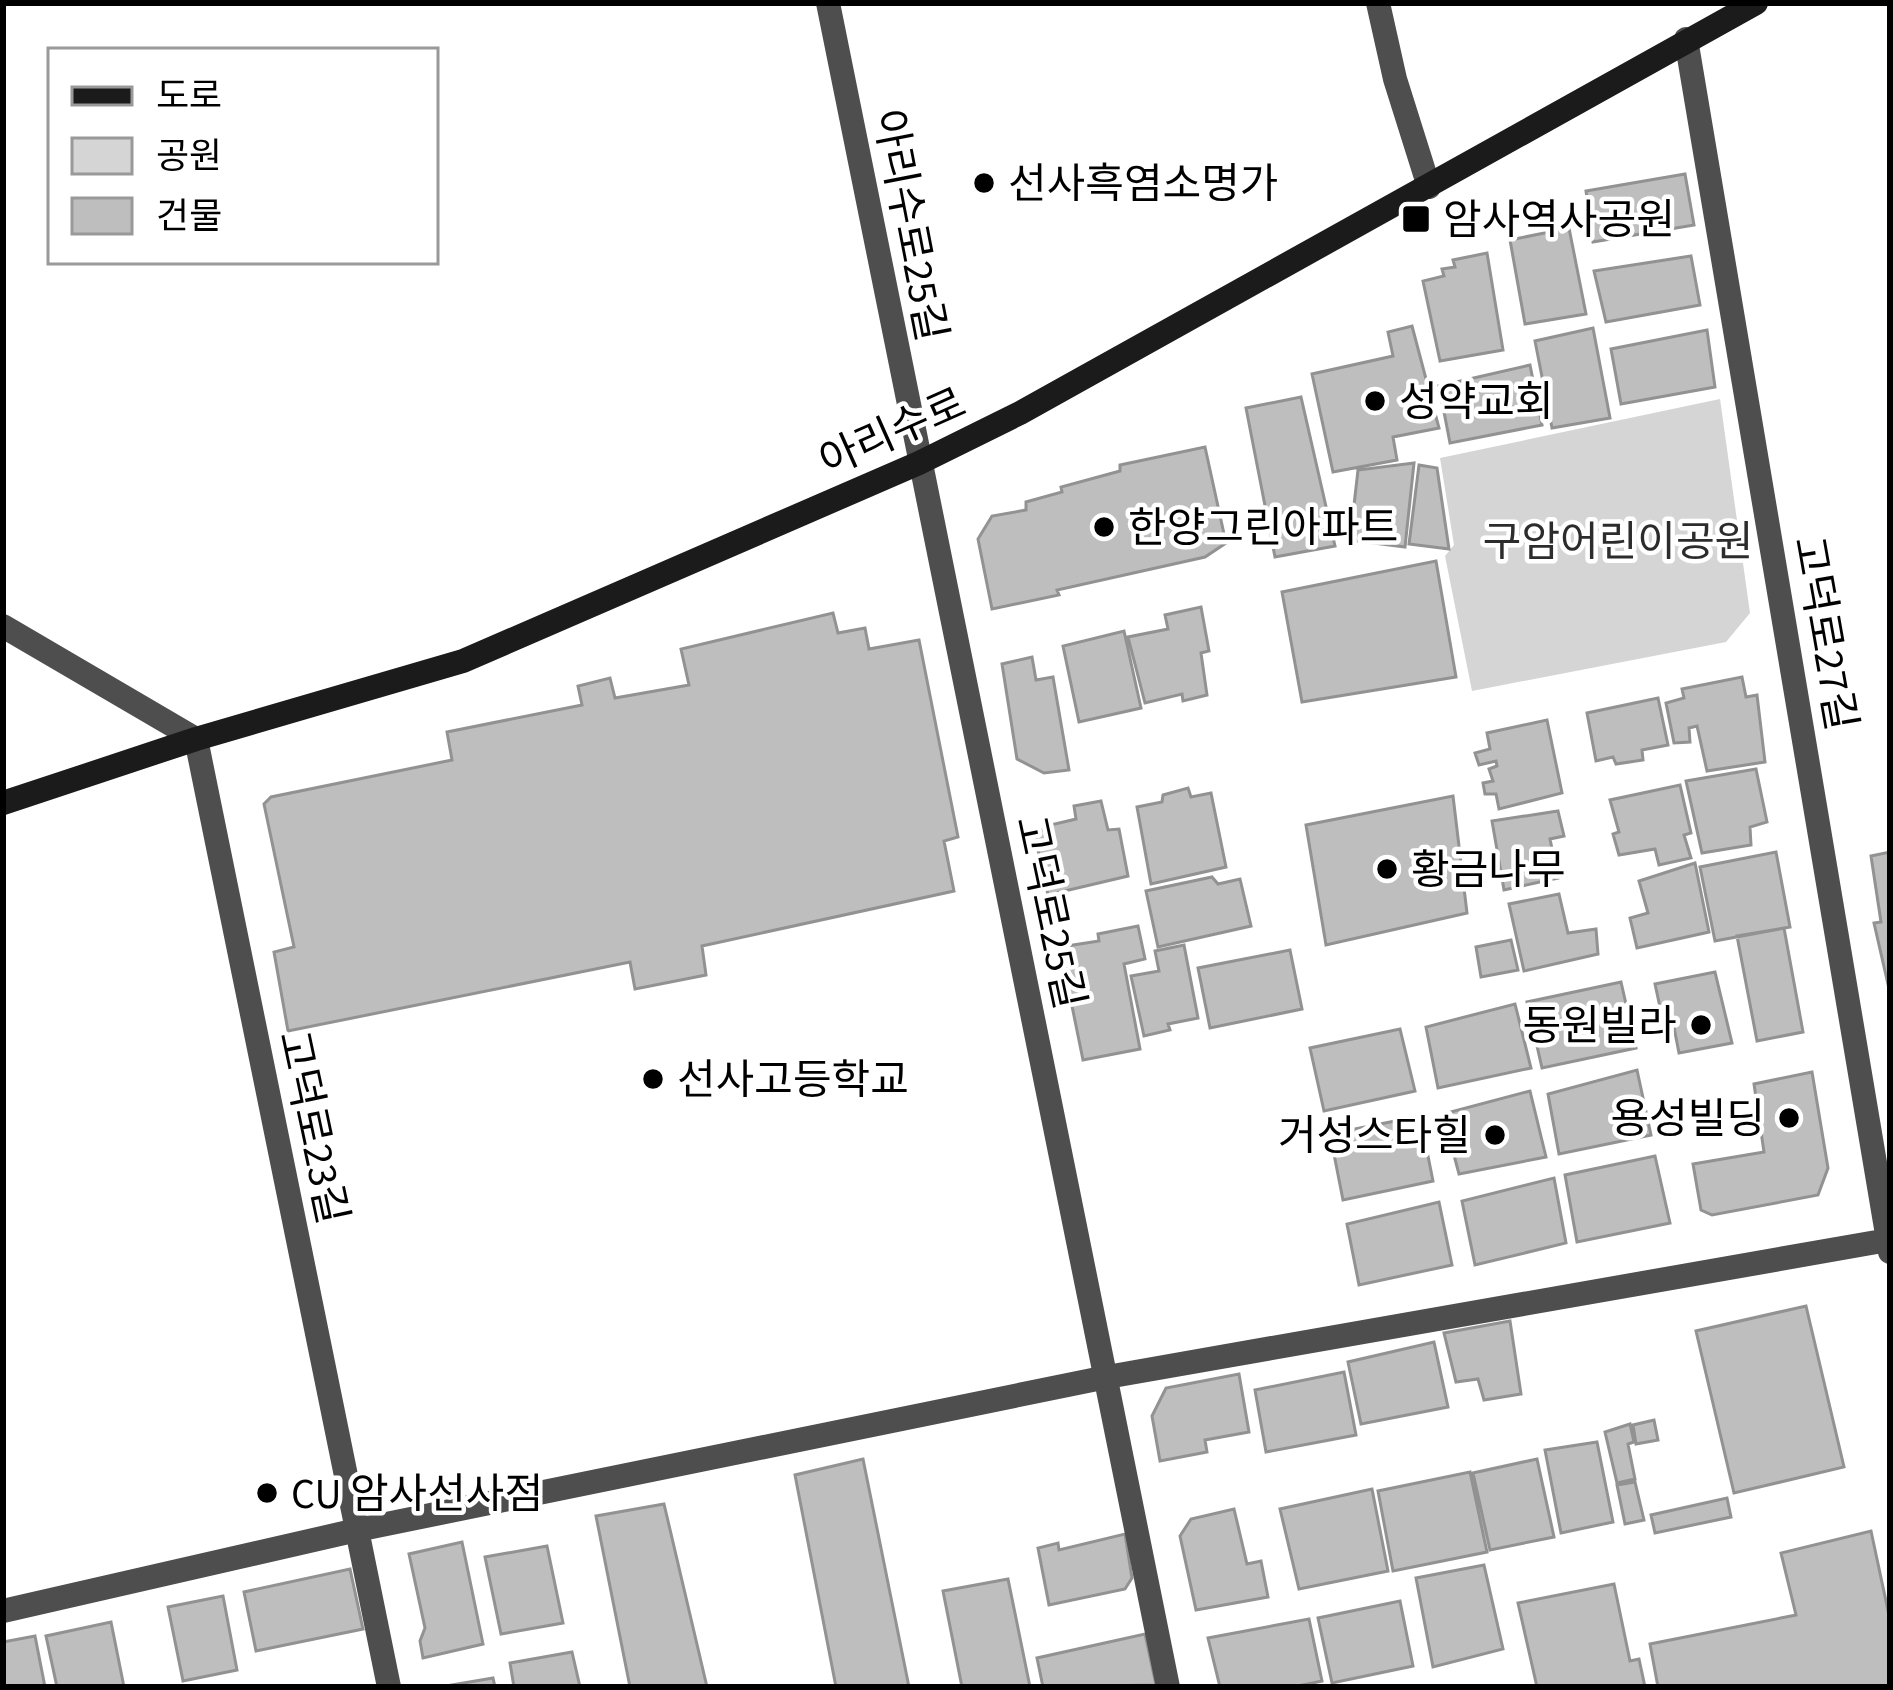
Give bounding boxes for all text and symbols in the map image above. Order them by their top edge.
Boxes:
legend [48,48,438,264]
text: 도로 [156,71,222,122]
street label: 아리수로25길 [857,104,961,346]
text: 공원 [156,131,222,182]
place label: 선사흑염소명가 [1008,155,1278,215]
marker: 선사흑염소명가 [971,170,997,196]
text: 건물 [156,191,222,242]
place label: 암사역사공원 [1443,191,1675,251]
marker: 암사역사공원 [1400,203,1432,235]
place label: 성약교회 [1399,373,1554,433]
street label: 아리수로 [810,374,976,492]
marker: 성약교회 [1362,388,1388,414]
place label: 한양그린아파트 [1128,499,1398,559]
park label: 구암어린이공원 [1483,513,1753,573]
marker: 한양그린아파트 [1091,514,1117,540]
street label: 고덕로27길 [1777,531,1871,735]
street label: 고덕로25길 [999,810,1099,1015]
place label: 황금나무 [1411,841,1566,901]
marker: 황금나무 [1374,856,1400,882]
place label: 동원빌라 [1522,997,1677,1057]
marker: 동원빌라 [1688,1012,1714,1038]
street label: 고덕로23길 [262,1025,362,1230]
place label: 선사고등학교 [677,1051,909,1111]
marker: 선사고등학교 [640,1066,666,1092]
place label: 용성빌딩 [1610,1090,1765,1150]
marker: 용성빌딩 [1776,1105,1802,1131]
place label: 거성스타힐 [1278,1107,1471,1167]
marker: 거성스타힐 [1482,1122,1508,1148]
place label: CU 암사선사점 [291,1465,543,1525]
marker: CU 암사선사점 [254,1480,280,1506]

